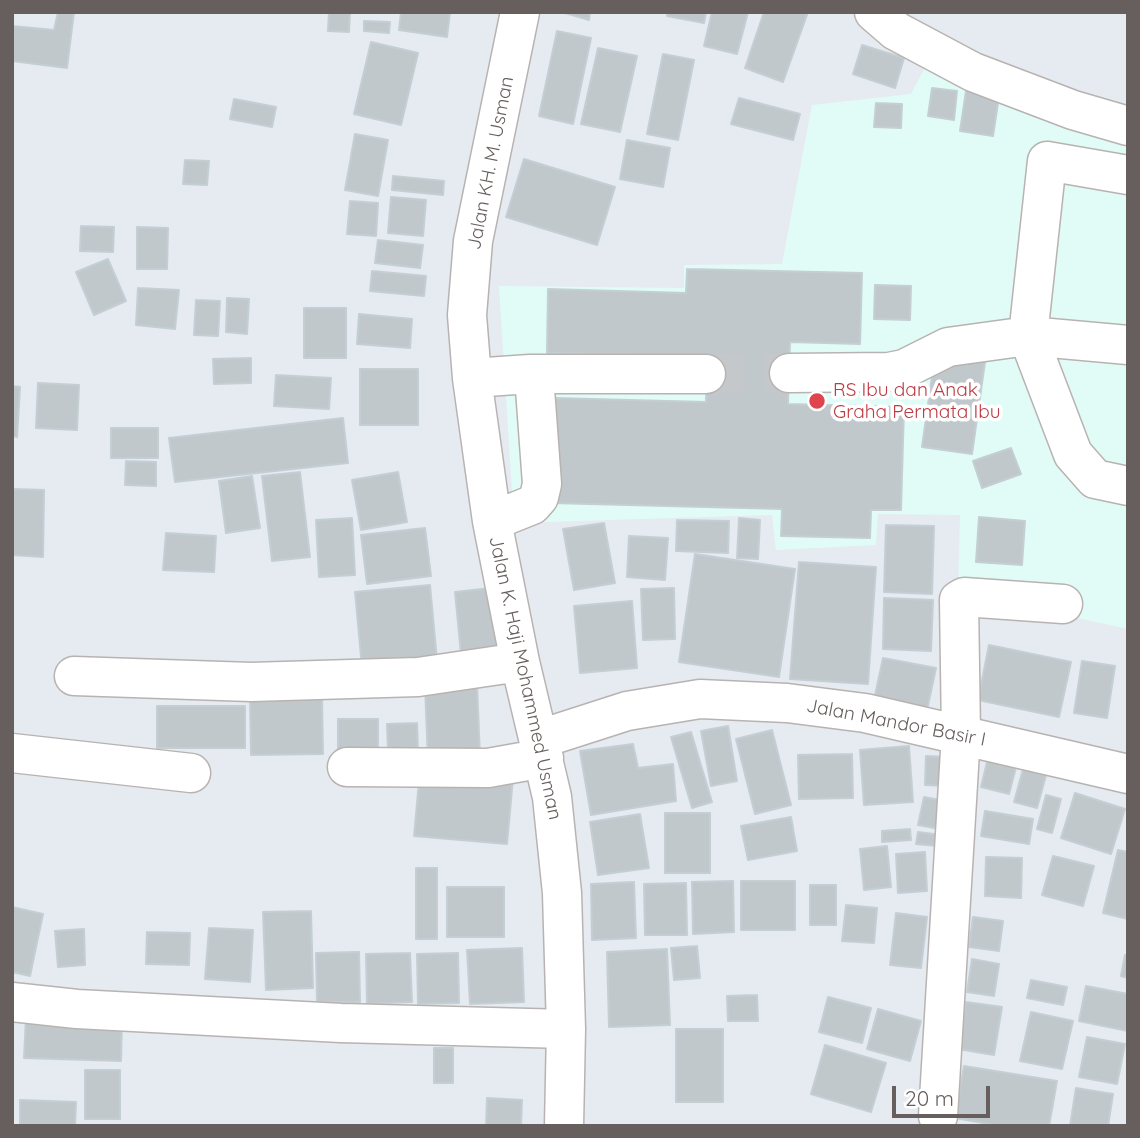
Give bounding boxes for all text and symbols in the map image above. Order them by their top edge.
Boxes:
street label: Jalan KH. M. Usman [463,74,519,252]
place label: RS Ibu dan Anak Graha Permata Ibu [833,379,1001,423]
marker: RS Ibu dan Anak Graha Permata Ibu [807,391,827,411]
street label: Jalan K. Haji Mohammed Usman [484,534,566,822]
street label: Jalan Mandor Basir I [804,694,988,752]
scale bar [895,1072,993,1116]
text: 20 m [905,1085,954,1111]

